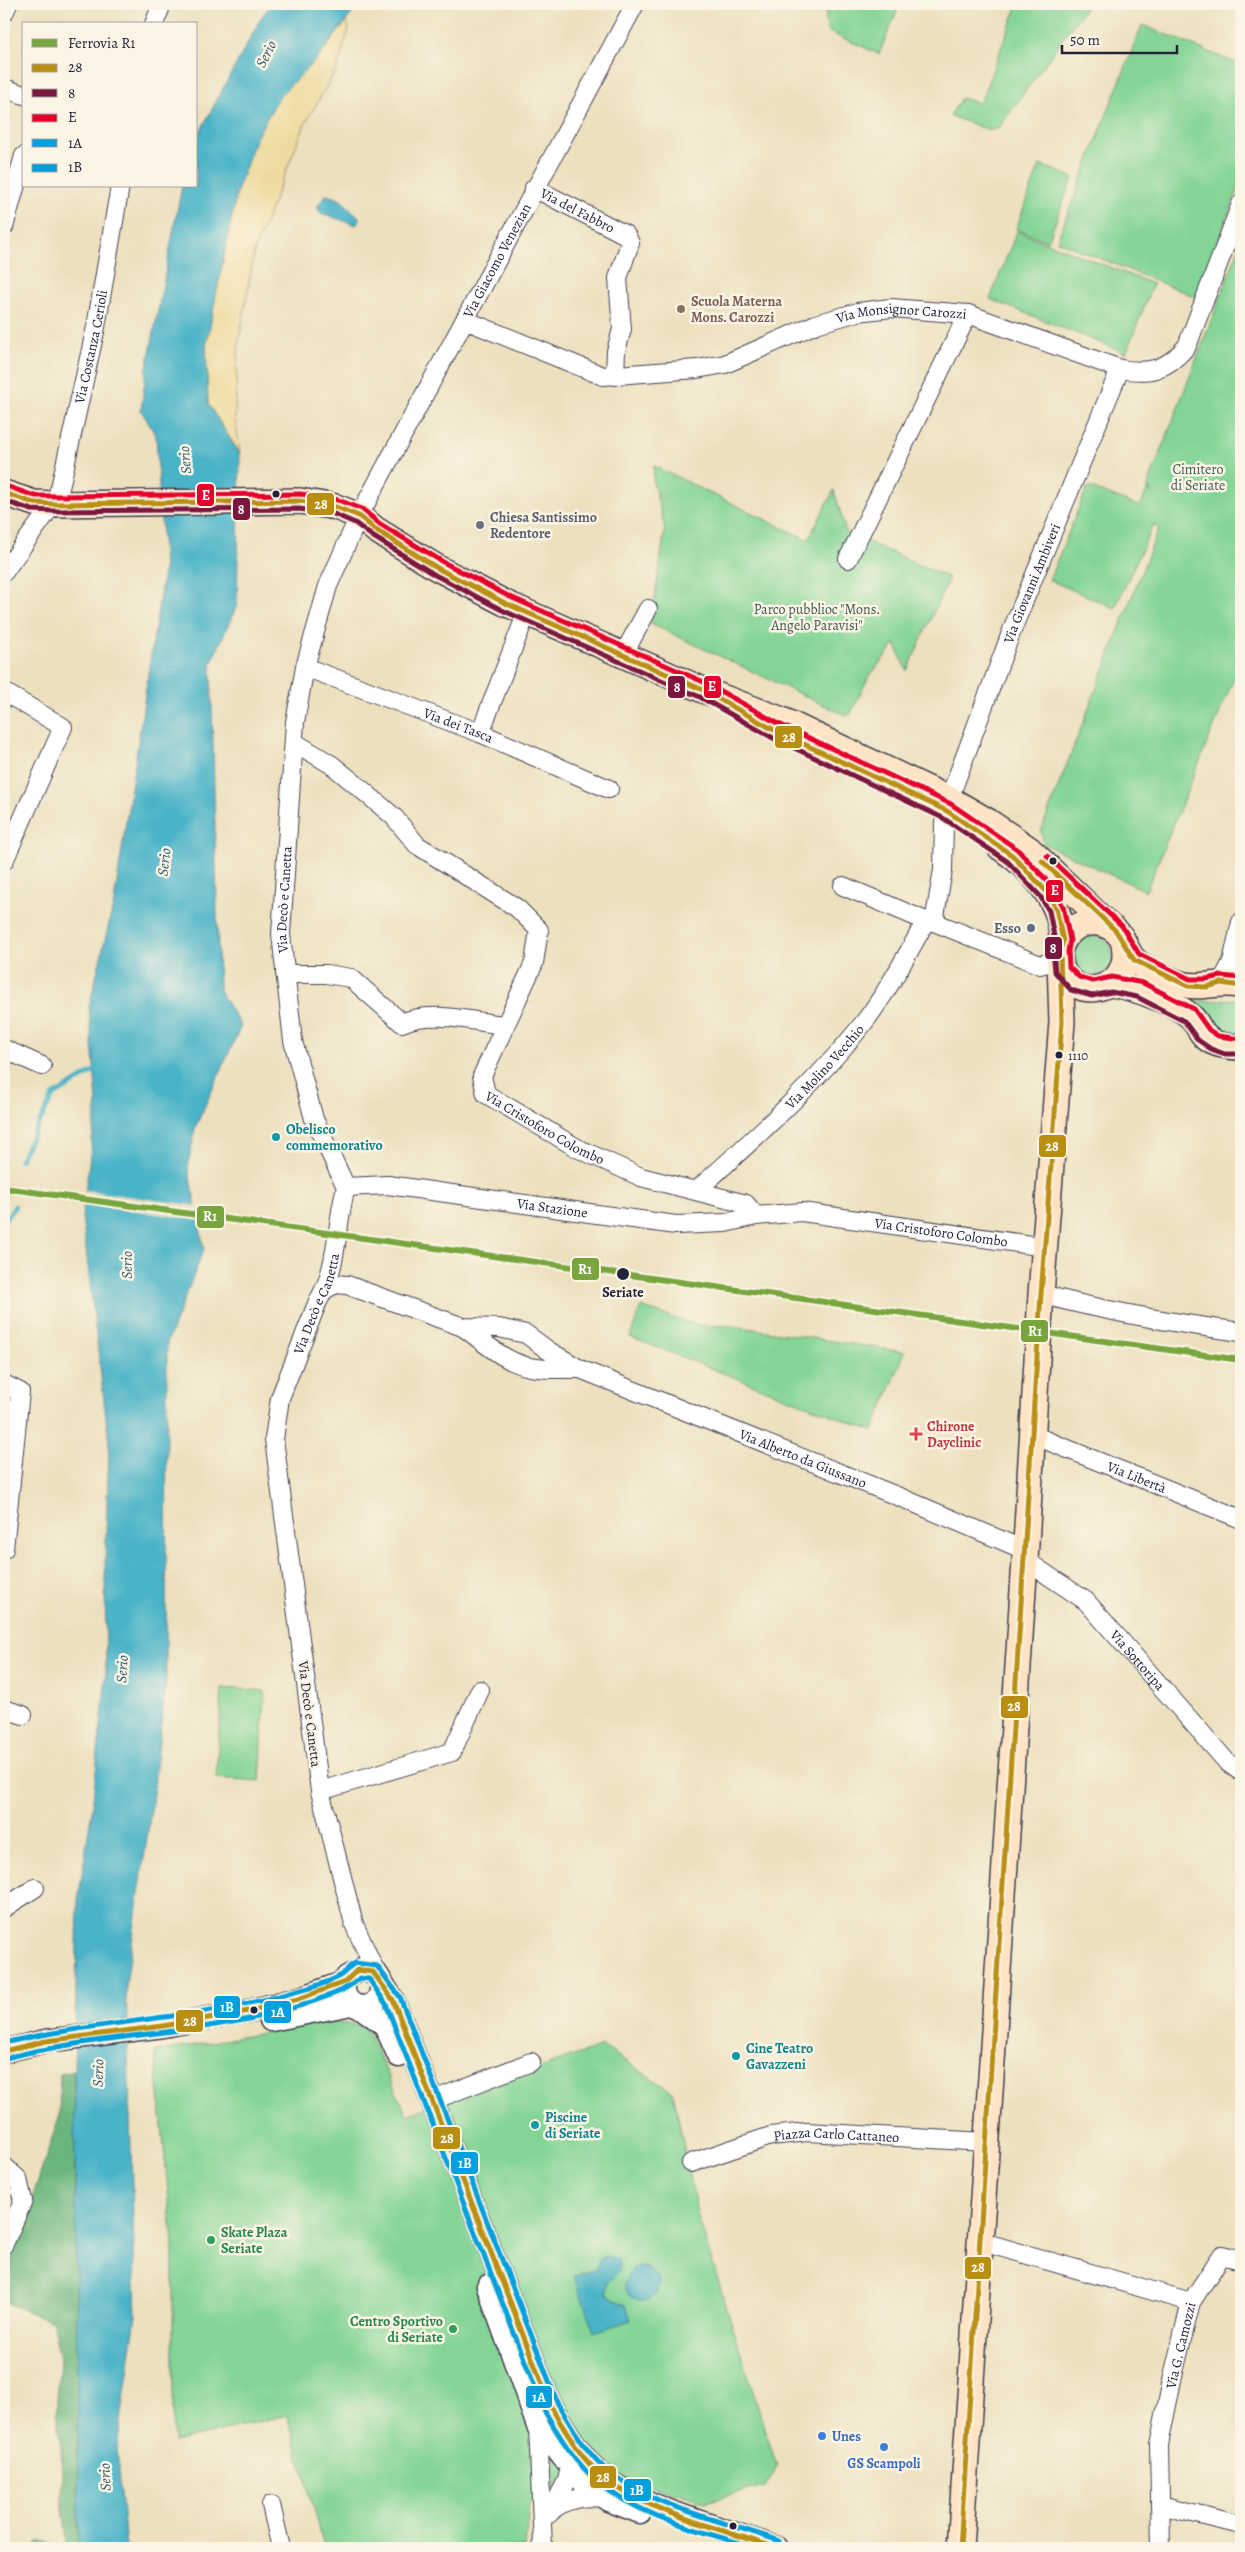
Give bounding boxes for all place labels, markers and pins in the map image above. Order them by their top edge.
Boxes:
place label: Scuola Materna Mons. Carozzi [691,292,782,327]
marker: Scuola Materna Mons. Carozzi [675,303,687,315]
unlabelled marker [271,489,281,499]
place label: Chiesa Santissimo Redentore [490,508,597,543]
marker: Chiesa Santissimo Redentore [474,519,486,531]
unlabelled marker [1048,856,1058,866]
place label: Esso [994,919,1021,938]
marker: Esso [1025,922,1037,934]
place label: 1110 [1068,1047,1088,1064]
marker: 1110 [1054,1050,1064,1060]
place label: Obelisco commemorativo [286,1120,383,1155]
marker: Obelisco commemorativo [270,1131,282,1143]
marker: Seriate [615,1266,631,1282]
place label: Seriate [602,1283,644,1302]
place label: Chirone Dayclinic [927,1417,981,1452]
marker: Chirone Dayclinic [909,1427,923,1441]
unlabelled marker [249,2005,259,2015]
place label: Cine Teatro Gavazzeni [746,2039,813,2074]
marker: Cine Teatro Gavazzeni [730,2050,742,2062]
place label: Piscine di Seriate [545,2108,601,2143]
marker: Piscine di Seriate [529,2119,541,2131]
place label: Skate Plaza Seriate [221,2223,288,2258]
marker: Skate Plaza Seriate [205,2234,217,2246]
place label: Centro Sportivo di Seriate [350,2312,444,2347]
marker: Centro Sportivo di Seriate [447,2323,459,2335]
place label: Unes [832,2427,861,2446]
marker: Unes [816,2430,828,2442]
marker: GS Scampoli [878,2441,890,2453]
place label: GS Scampoli [847,2454,921,2473]
unlabelled marker [728,2521,738,2531]

